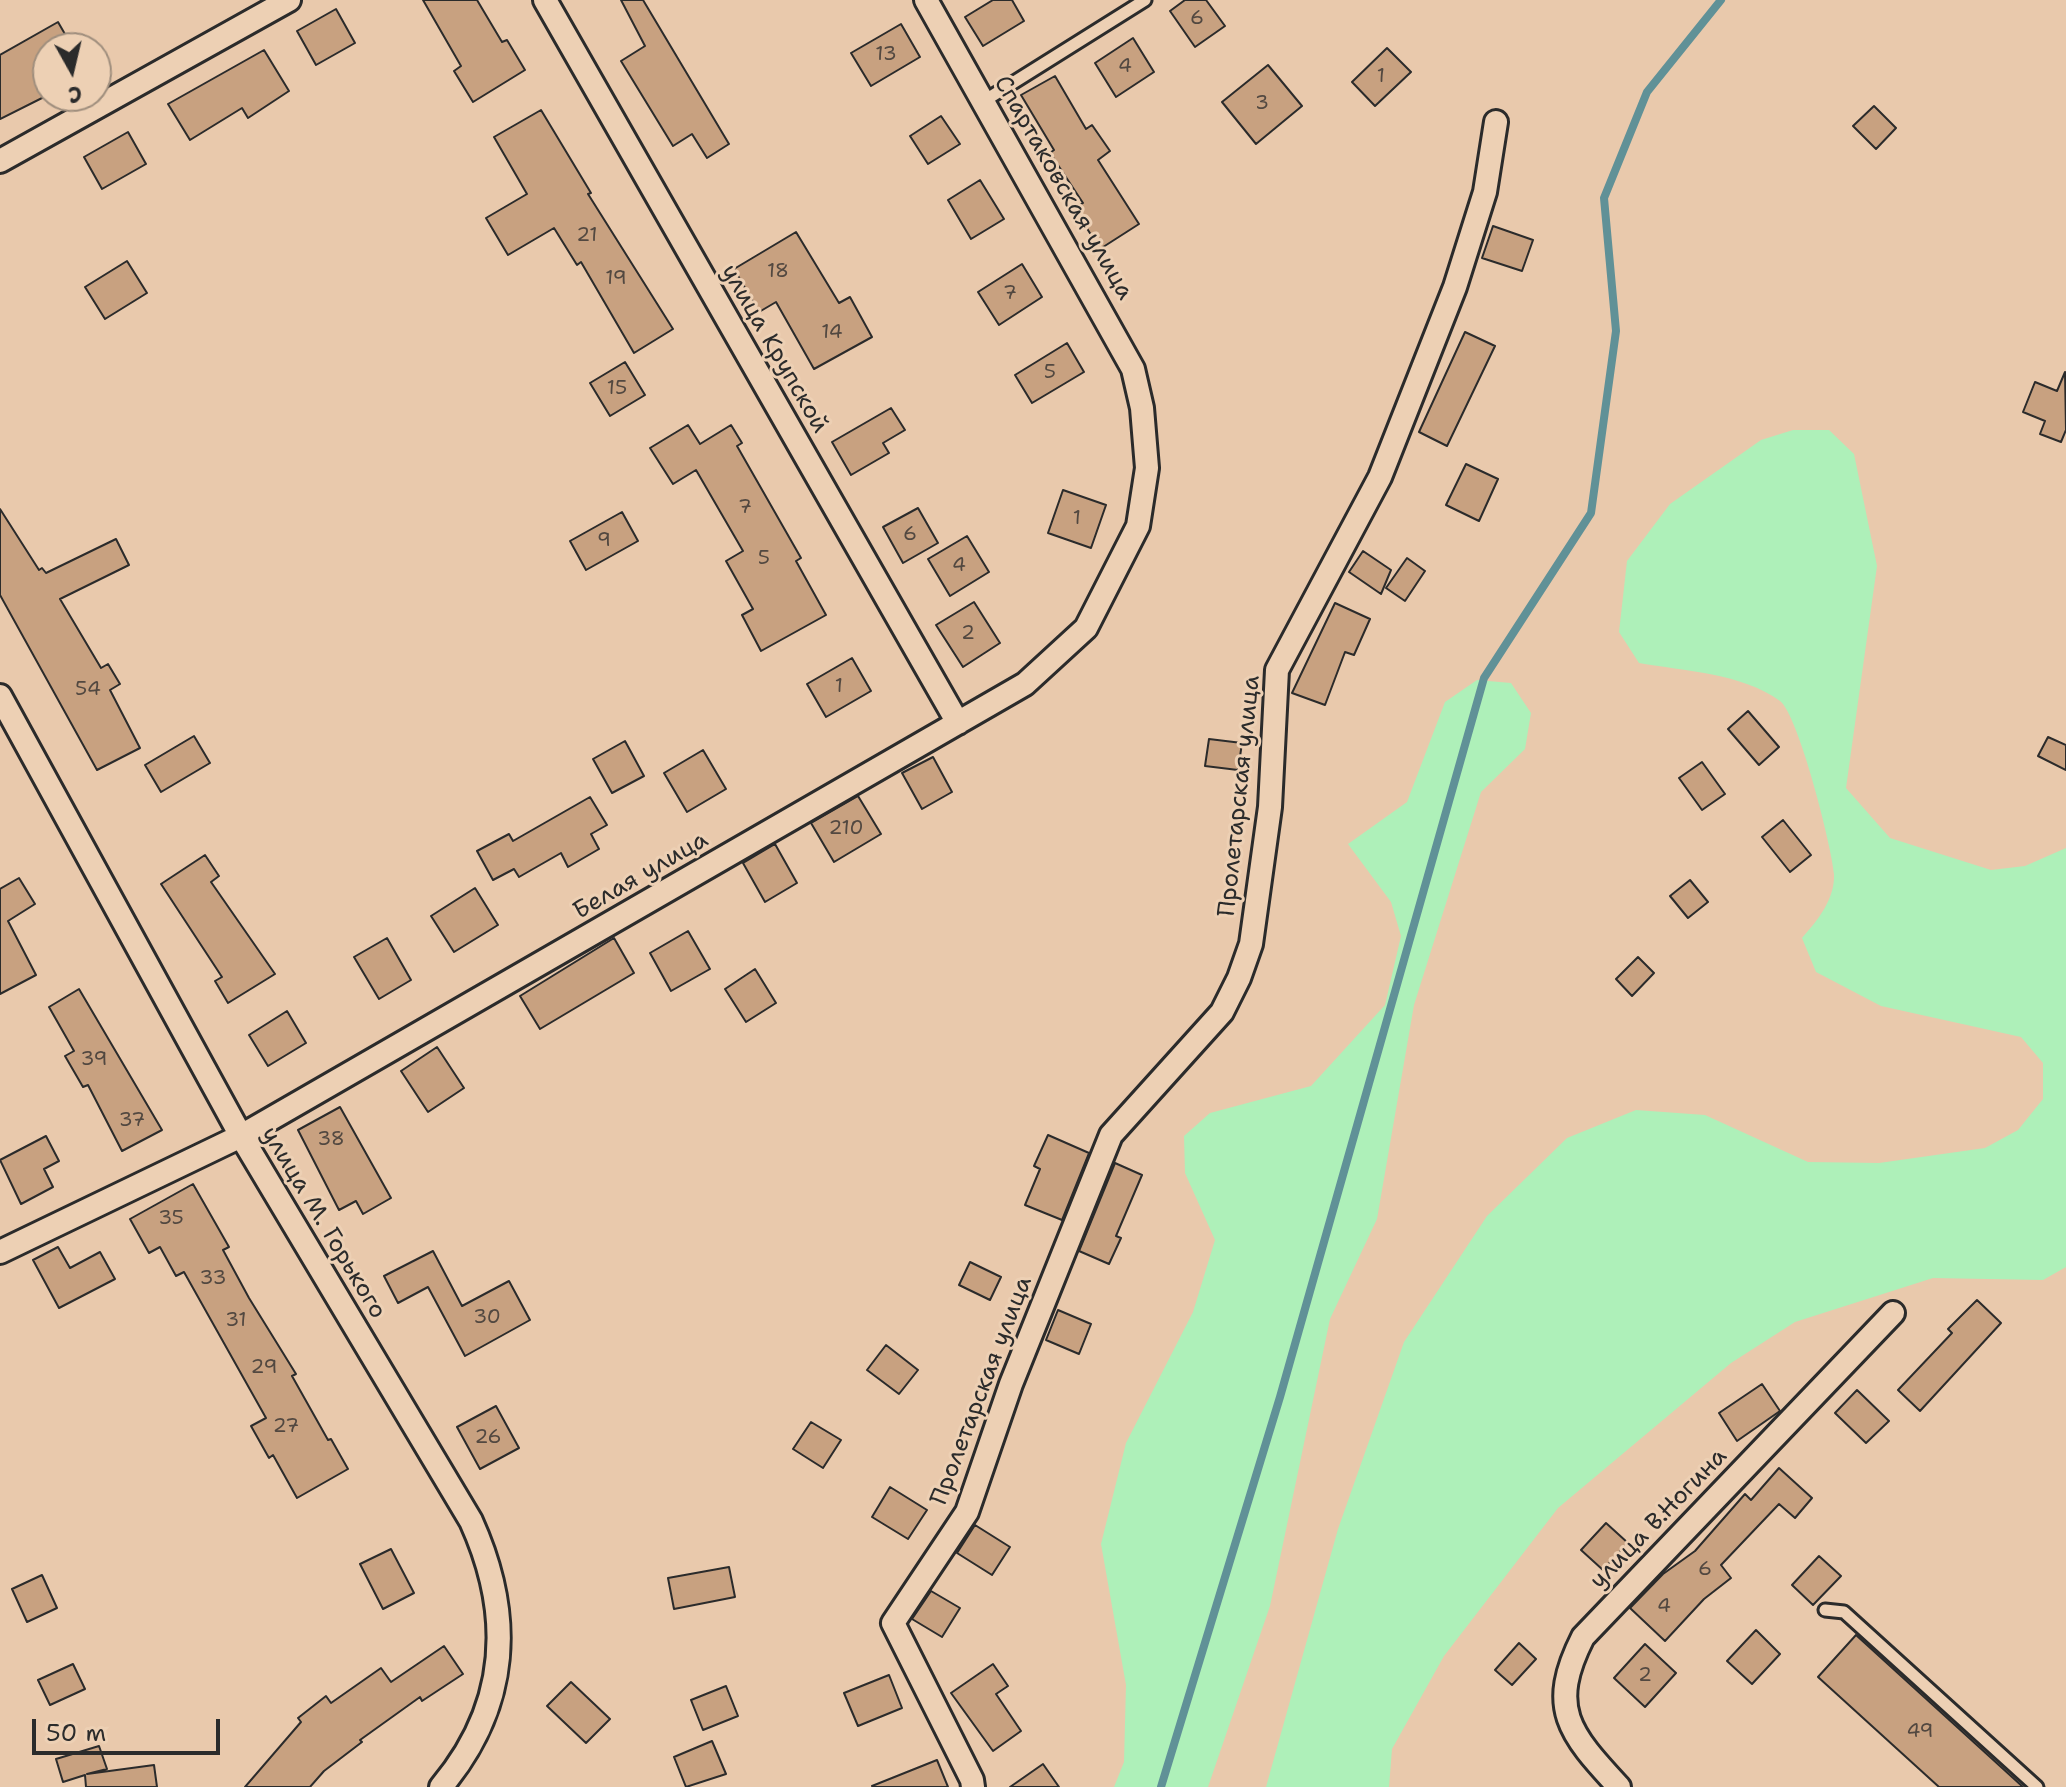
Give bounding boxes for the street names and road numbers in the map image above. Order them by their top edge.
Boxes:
street label: Спартаковская улица [987,71,1139,305]
street label: улица Крупской [714,260,834,438]
street label: Пролетарская улица [1213,674,1267,918]
street label: Белая улица [568,826,714,926]
street label: улица М. Горького [254,1122,392,1324]
street label: Пролетарская улица [925,1273,1039,1509]
street label: улица В.Ногина [1584,1443,1734,1595]

